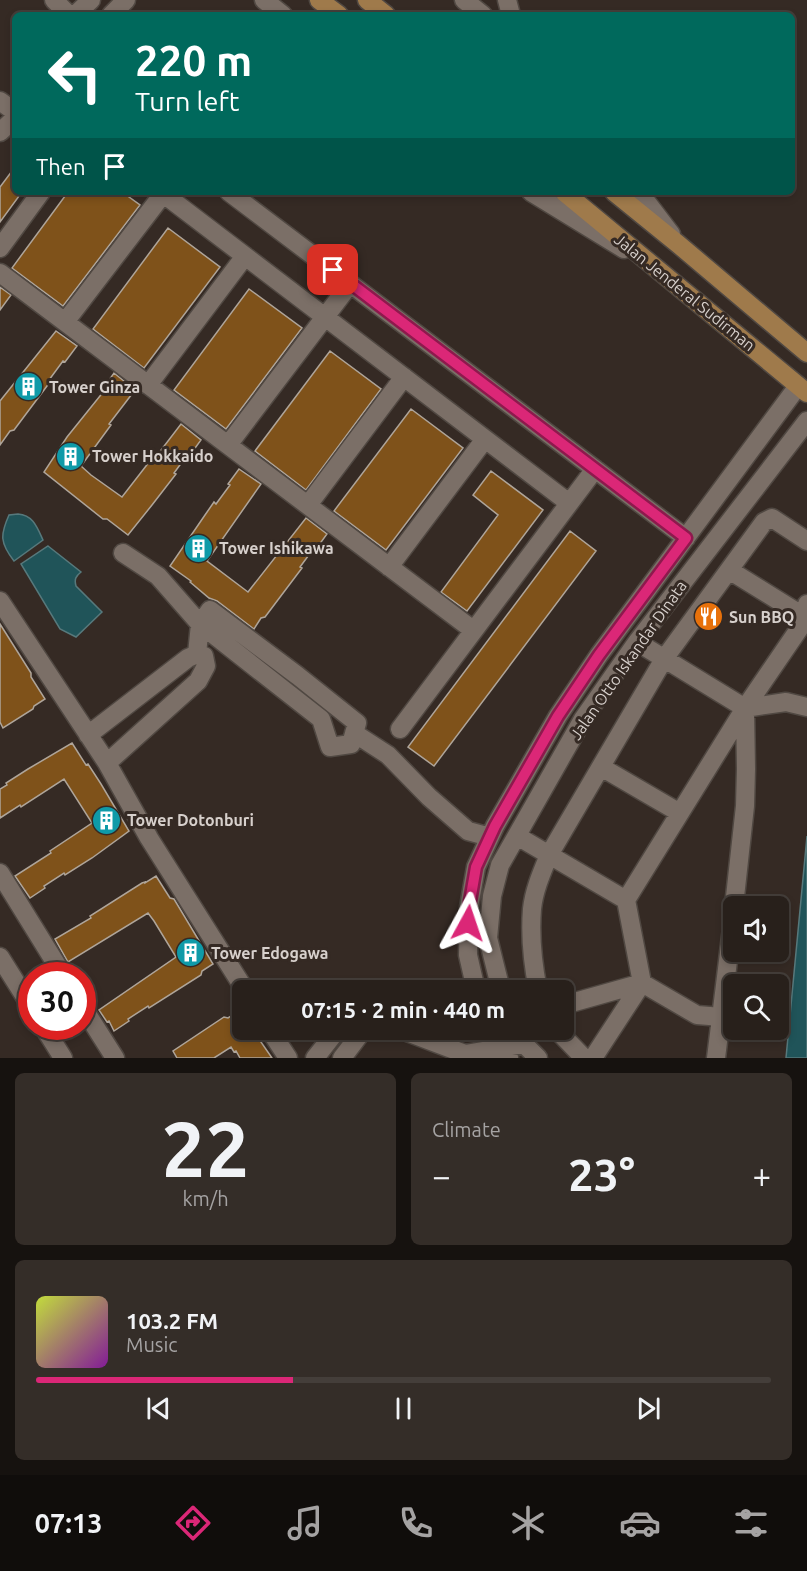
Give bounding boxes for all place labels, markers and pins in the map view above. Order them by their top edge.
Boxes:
pin [307,244,358,295]
building icon: Tower Ginza [12,371,44,403]
place label: Tower Ginza [49,378,140,396]
building icon: Tower Hokkaido [55,440,87,472]
place label: Tower Hokkaido [92,447,213,465]
building icon: Tower Ishikawa [182,532,214,564]
place label: Tower Ishikawa [219,539,334,557]
restaurant icon: Sun BBQ [692,601,724,633]
place label: Sun BBQ [729,608,794,626]
building icon: Tower Dotonburi [90,804,122,836]
place label: Tower Dotonburi [127,811,254,829]
building icon: Tower Edogawa [174,937,206,969]
place label: Tower Edogawa [211,944,329,962]

